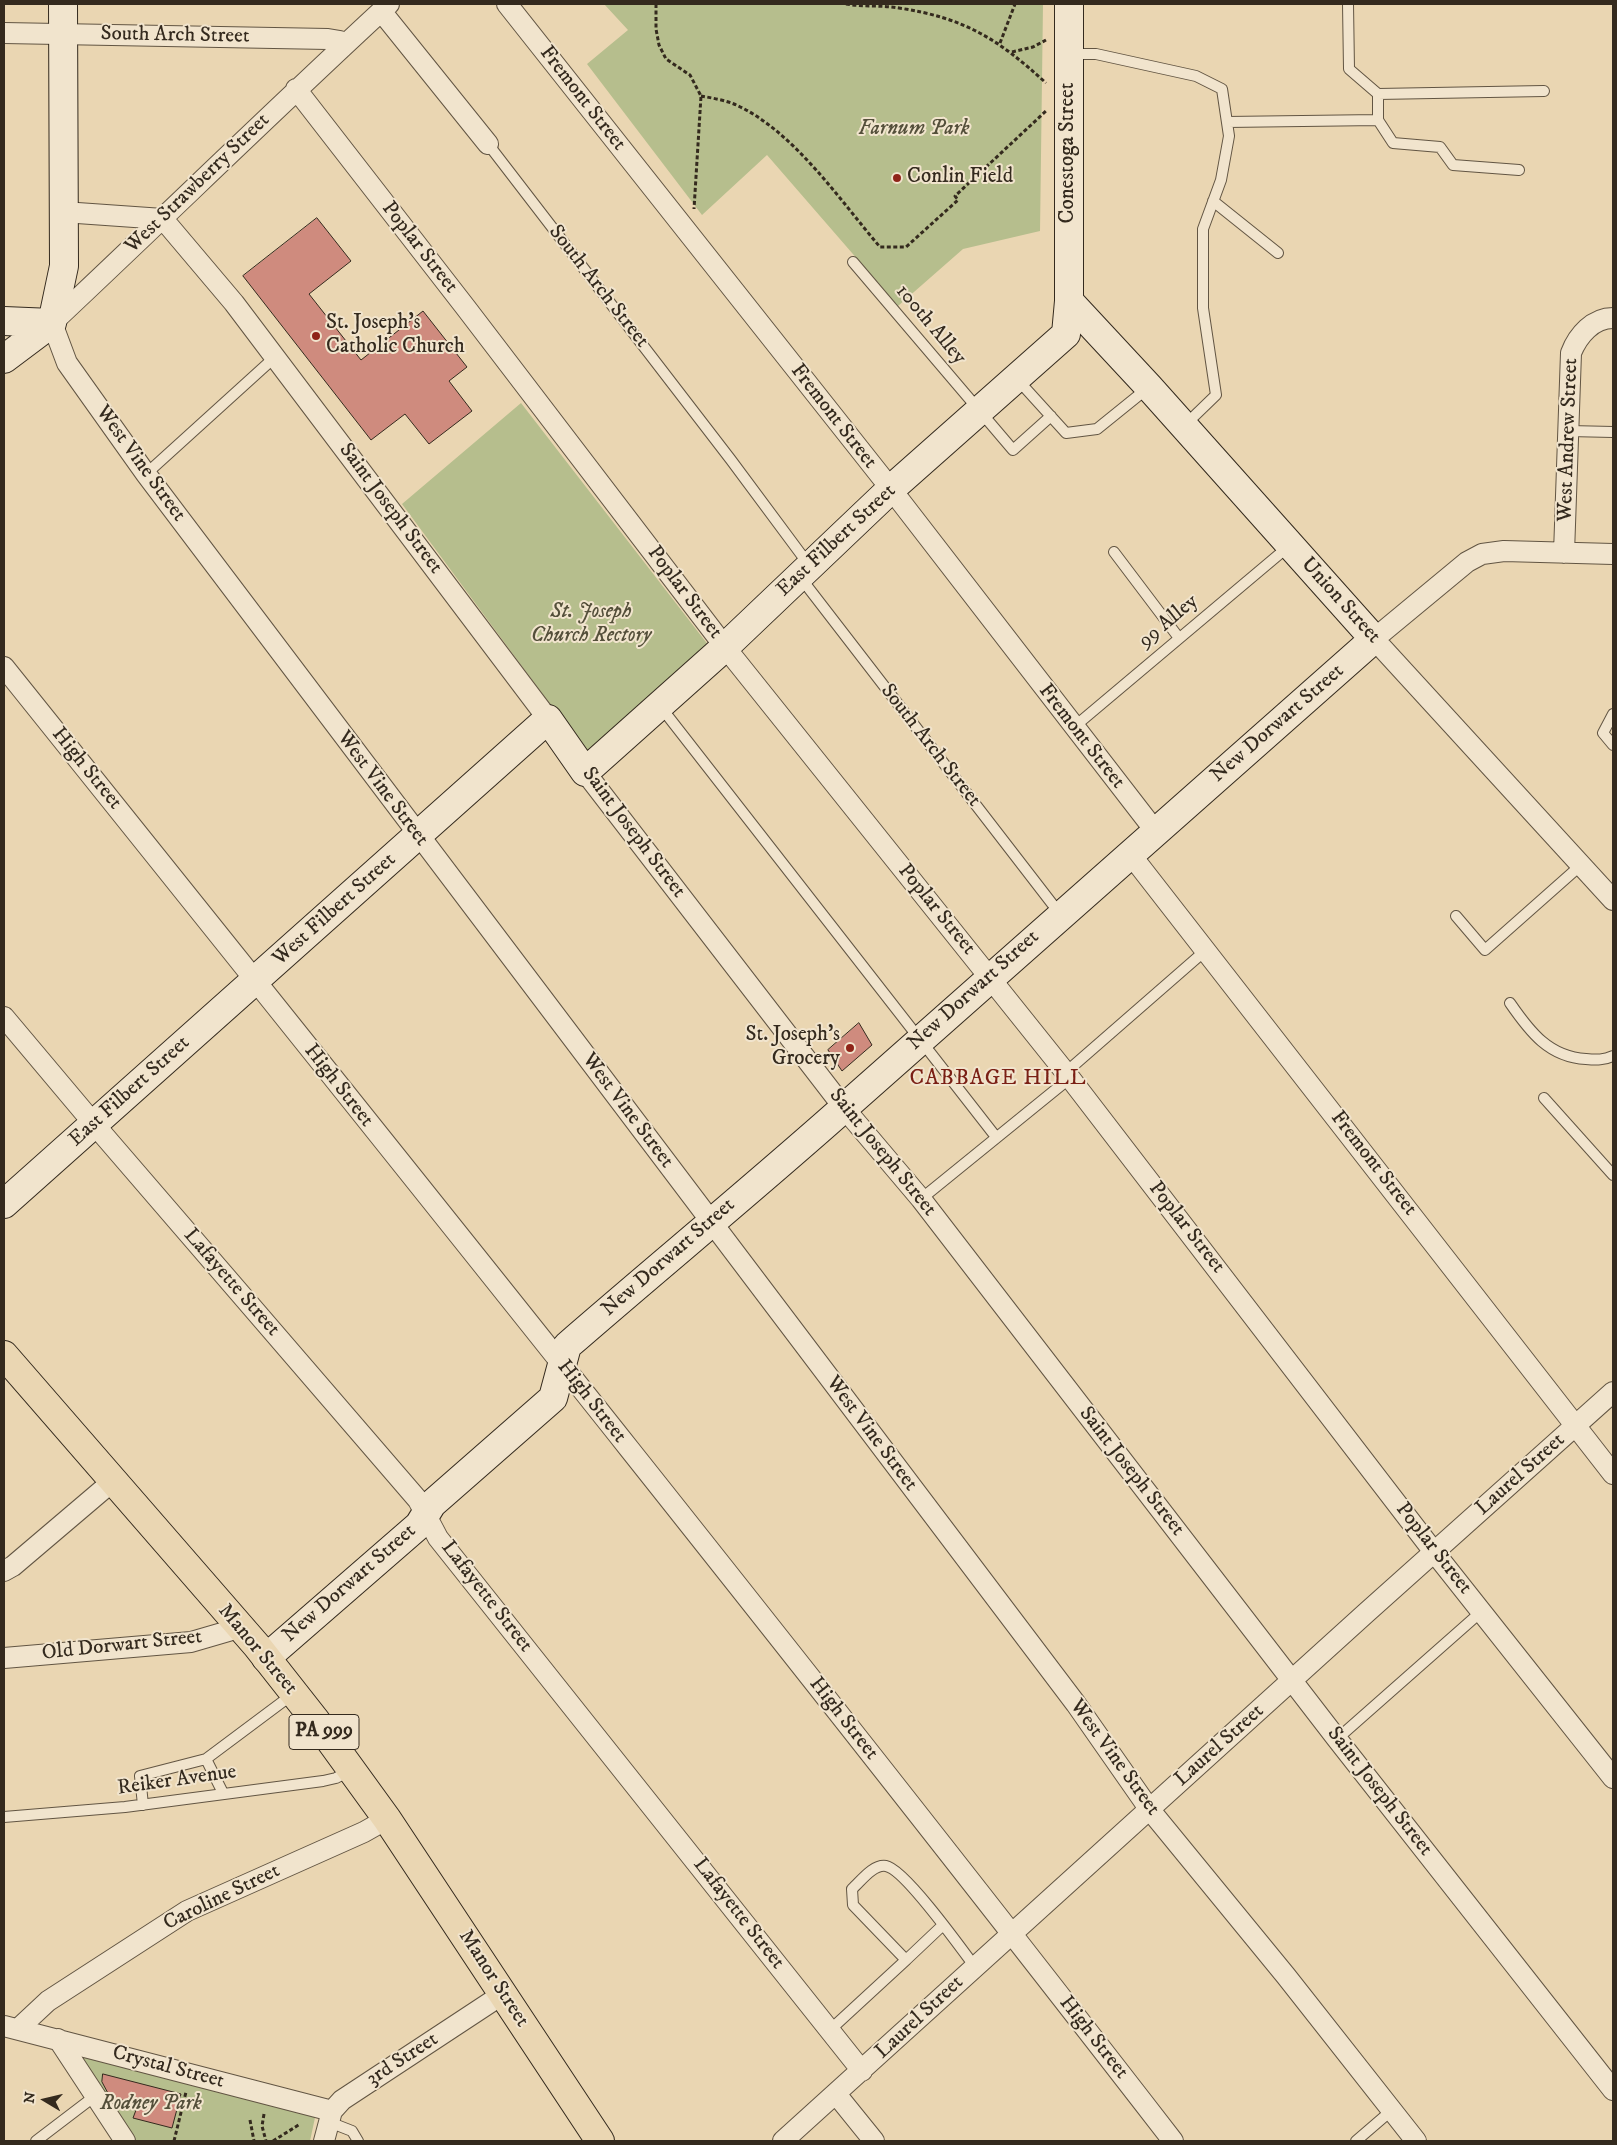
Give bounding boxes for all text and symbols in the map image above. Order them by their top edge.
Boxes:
street label: South Arch Street [100,22,250,50]
street label: Fremont Street [533,42,631,156]
street label: Conestoga Street [1056,82,1082,224]
street label: West Strawberry Street [120,109,276,259]
park label: Farnum Park [858,117,970,143]
place label: Conlin Field [907,165,1013,191]
marker: Conlin Field [891,172,903,184]
street label: Poplar Street [375,197,463,299]
street label: South Arch Street [542,221,654,353]
street label: 100th Alley [889,280,971,370]
place label: St. Joseph's Catholic Church [326,311,465,361]
marker: St. Joseph's Catholic Church [310,330,322,342]
street label: West Andrew Street [1554,358,1584,522]
street label: Fremont Street [784,360,882,474]
street label: West Vine Street [89,401,191,527]
street label: Saint Joseph Street [333,439,447,579]
street label: East Filbert Street [772,479,902,603]
street label: Poplar Street [641,542,727,644]
street label: Union Street [1295,553,1385,649]
street label: 99 Alley [1134,590,1204,654]
park label: St. Joseph Church Rectory [531,600,651,650]
street label: New Dorwart Street [1206,659,1350,789]
street label: South Arch Street [874,680,986,812]
street label: Fremont Street [1032,680,1130,794]
street label: High Street [45,723,127,815]
street label: West Vine Street [331,727,433,851]
street label: Saint Joseph Street [576,763,690,903]
street label: West Filbert Street [268,848,402,972]
street label: Poplar Street [892,859,980,961]
street label: New Dorwart Street [903,925,1045,1057]
place label: St. Joseph's Grocery [745,1023,840,1073]
street label: East Filbert Street [64,1031,196,1153]
street label: High Street [298,1039,378,1133]
marker: St. Joseph's Grocery [844,1042,856,1054]
street label: West Vine Street [576,1049,678,1173]
district label: CABBAGE HILL [908,1066,1088,1092]
street label: Saint Joseph Street [823,1084,941,1222]
street label: Fremont Street [1324,1107,1422,1221]
street label: Poplar Street [1142,1177,1230,1279]
street label: New Dorwart Street [597,1193,741,1323]
street label: Lafayette Street [177,1224,285,1342]
street label: High Street [551,1355,631,1449]
street label: West Vine Street [820,1372,922,1496]
street label: Saint Joseph Street [1073,1402,1189,1542]
street label: Laurel Street [1471,1428,1571,1522]
street label: Poplar Street [1389,1498,1477,1600]
street label: New Dorwart Street [278,1519,422,1649]
street label: Lafayette Street [435,1536,537,1658]
street label: Manor Street [212,1599,302,1701]
street label: Old Dorwart Street [41,1625,203,1667]
street label: High Street [803,1672,883,1766]
street label: West Vine Street [1063,1695,1165,1821]
street label: Laurel Street [1170,1699,1270,1793]
road number: PA 999 [289,1714,359,1750]
street label: Saint Joseph Street [1321,1722,1437,1862]
street label: Reiker Avenue [116,1760,238,1802]
street label: Lafayette Street [687,1853,789,1975]
street label: Caroline Street [160,1859,284,1937]
street label: Manor Street [452,1926,534,2032]
street label: Laurel Street [871,1971,969,2065]
street label: High Street [1053,1991,1133,2085]
street label: 3rd Street [362,2028,444,2092]
street label: Crystal Street [109,2041,227,2095]
north arrow [20,2075,70,2125]
text: N [20,2091,40,2105]
park label: Rodney Park [100,2092,202,2118]

